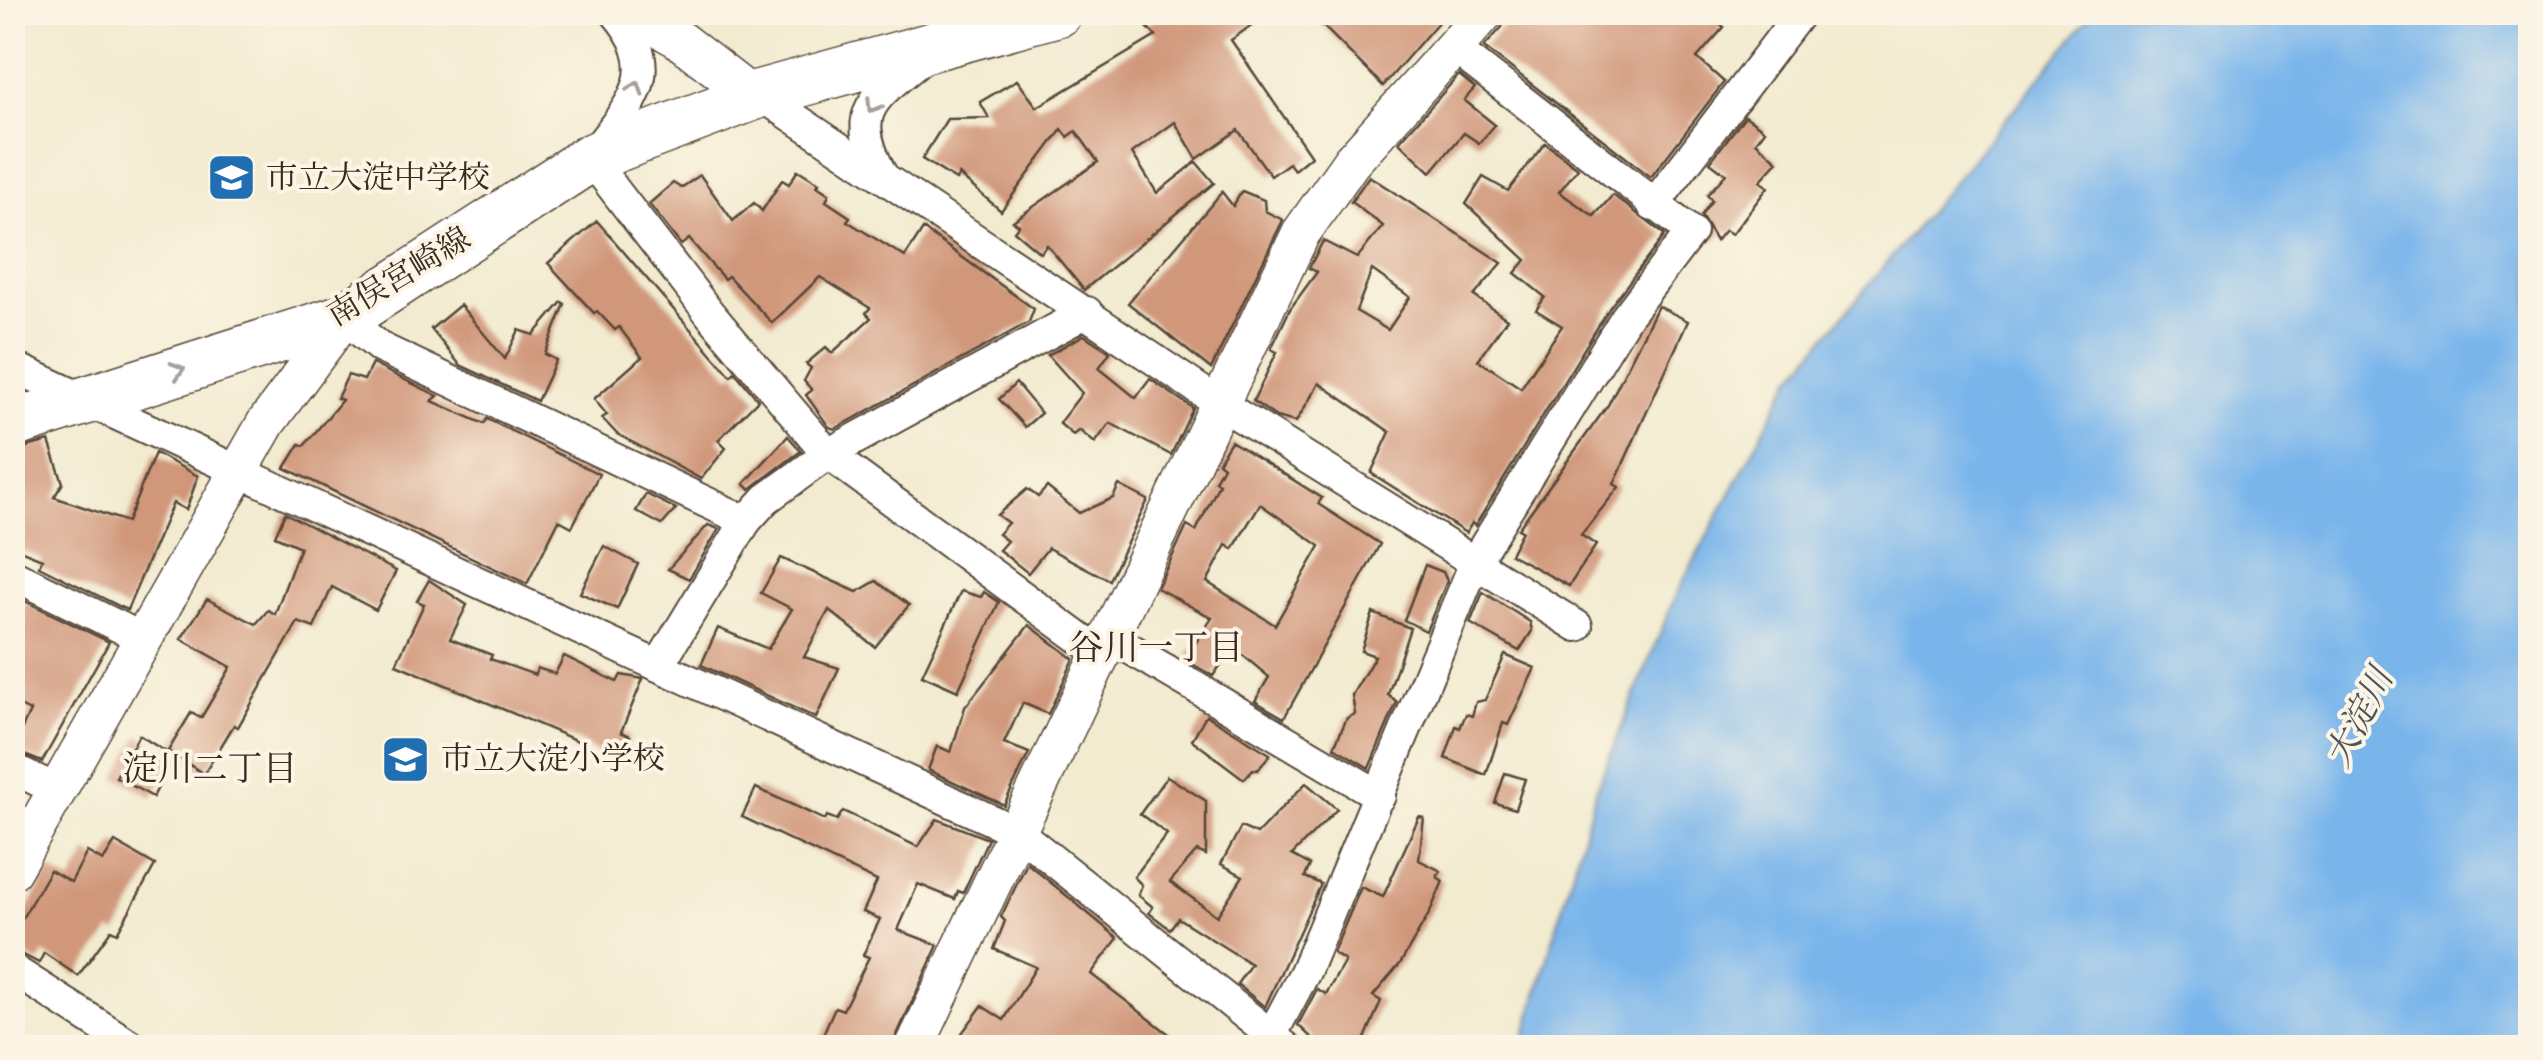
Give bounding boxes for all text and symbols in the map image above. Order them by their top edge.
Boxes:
one-way arrow [624,80,645,97]
one-way arrow [866,96,886,114]
school or university icon: 市立大淀中学校 [205,152,257,204]
place label: 市立大淀中学校 [266,158,490,198]
street label: 南俣宮崎線 [320,219,478,335]
one-way arrow [169,362,186,382]
district label: 谷川一丁目 [1068,627,1244,670]
water label: 大淀川 [2317,658,2405,775]
school or university icon: 市立大淀小学校 [380,733,432,785]
place label: 市立大淀小学校 [441,739,665,779]
district label: 淀川二丁目 [122,748,298,791]

